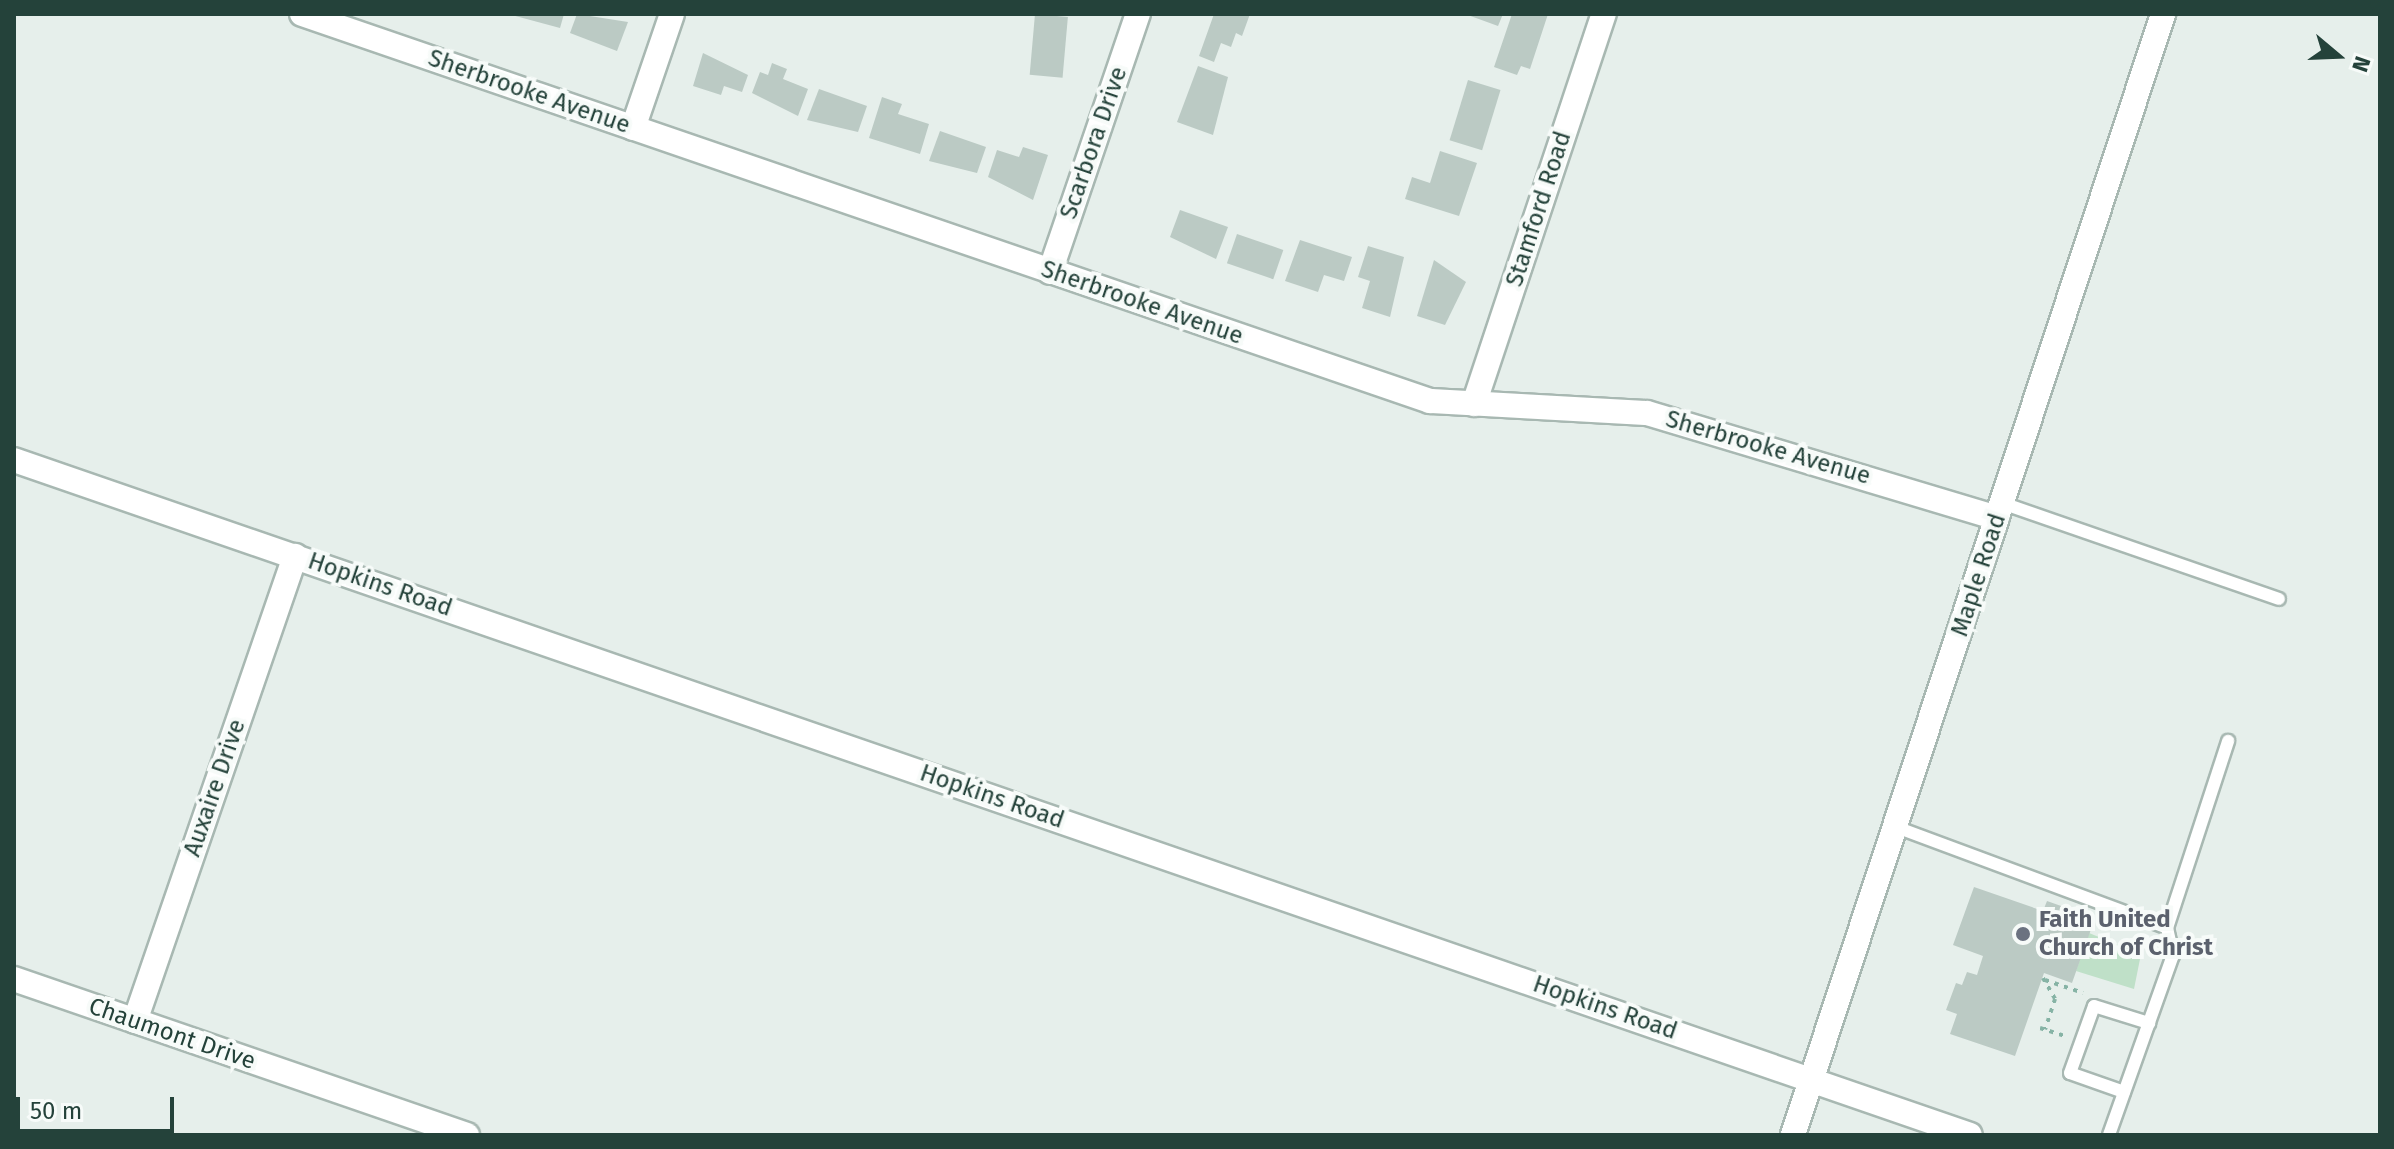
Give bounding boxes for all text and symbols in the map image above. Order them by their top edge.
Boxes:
north arrow [2298,16,2378,96]
street label: Sherbrooke Avenue [424,44,634,140]
text: N [2346,53,2376,75]
street label: Scarbora Drive [1054,63,1134,223]
street label: Stamford Road [1500,128,1578,290]
street label: Sherbrooke Avenue [1037,255,1247,351]
street label: Sherbrooke Avenue [1662,405,1874,491]
street label: Maple Road [1946,510,2012,640]
street label: Hopkins Road [304,547,456,623]
street label: Auxaire Drive [178,716,252,860]
street label: Hopkins Road [916,759,1068,835]
place label: Faith United Church of Christ [2039,906,2213,962]
marker: Faith United Church of Christ [2014,925,2032,943]
street label: Hopkins Road [1529,970,1681,1046]
street label: Chaumont Drive [85,992,259,1076]
scale bar [20,1081,178,1131]
text: 50 m [30,1097,82,1125]

